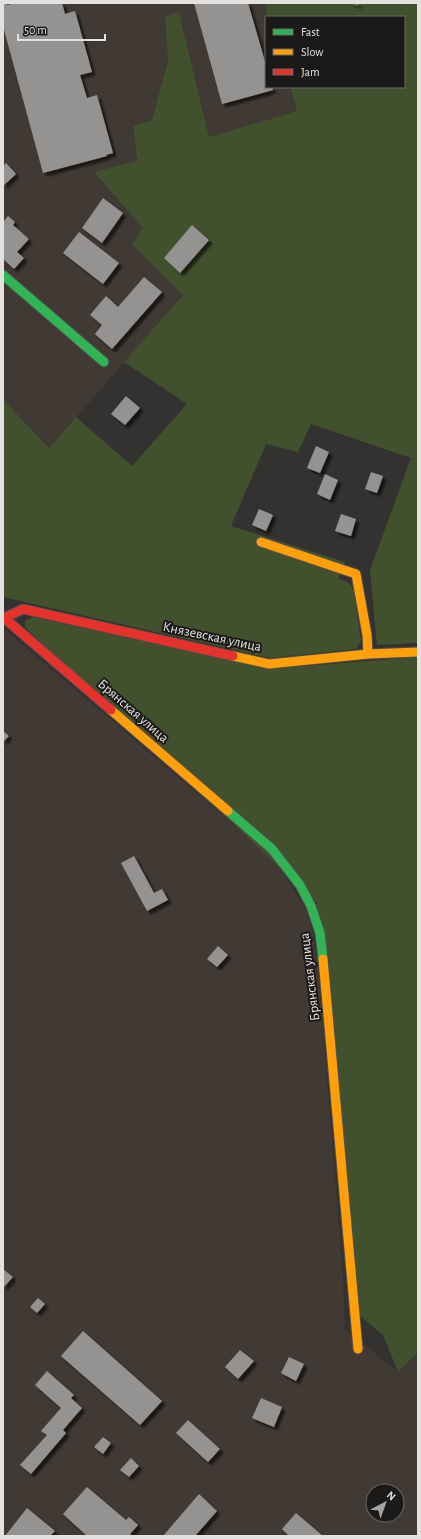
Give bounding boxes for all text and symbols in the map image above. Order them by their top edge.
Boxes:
scale bar [18,16,105,42]
legend [265,16,405,88]
text: 50 m [24,24,47,36]
text: Fast [301,26,320,38]
text: Slow [301,46,323,58]
text: Jam [301,66,320,78]
street label: Князевская улица [161,620,263,654]
street label: Брянская улица [95,677,172,746]
street label: Брянская улица [298,932,322,1022]
north arrow [365,1483,405,1523]
text: N [385,1489,398,1502]

